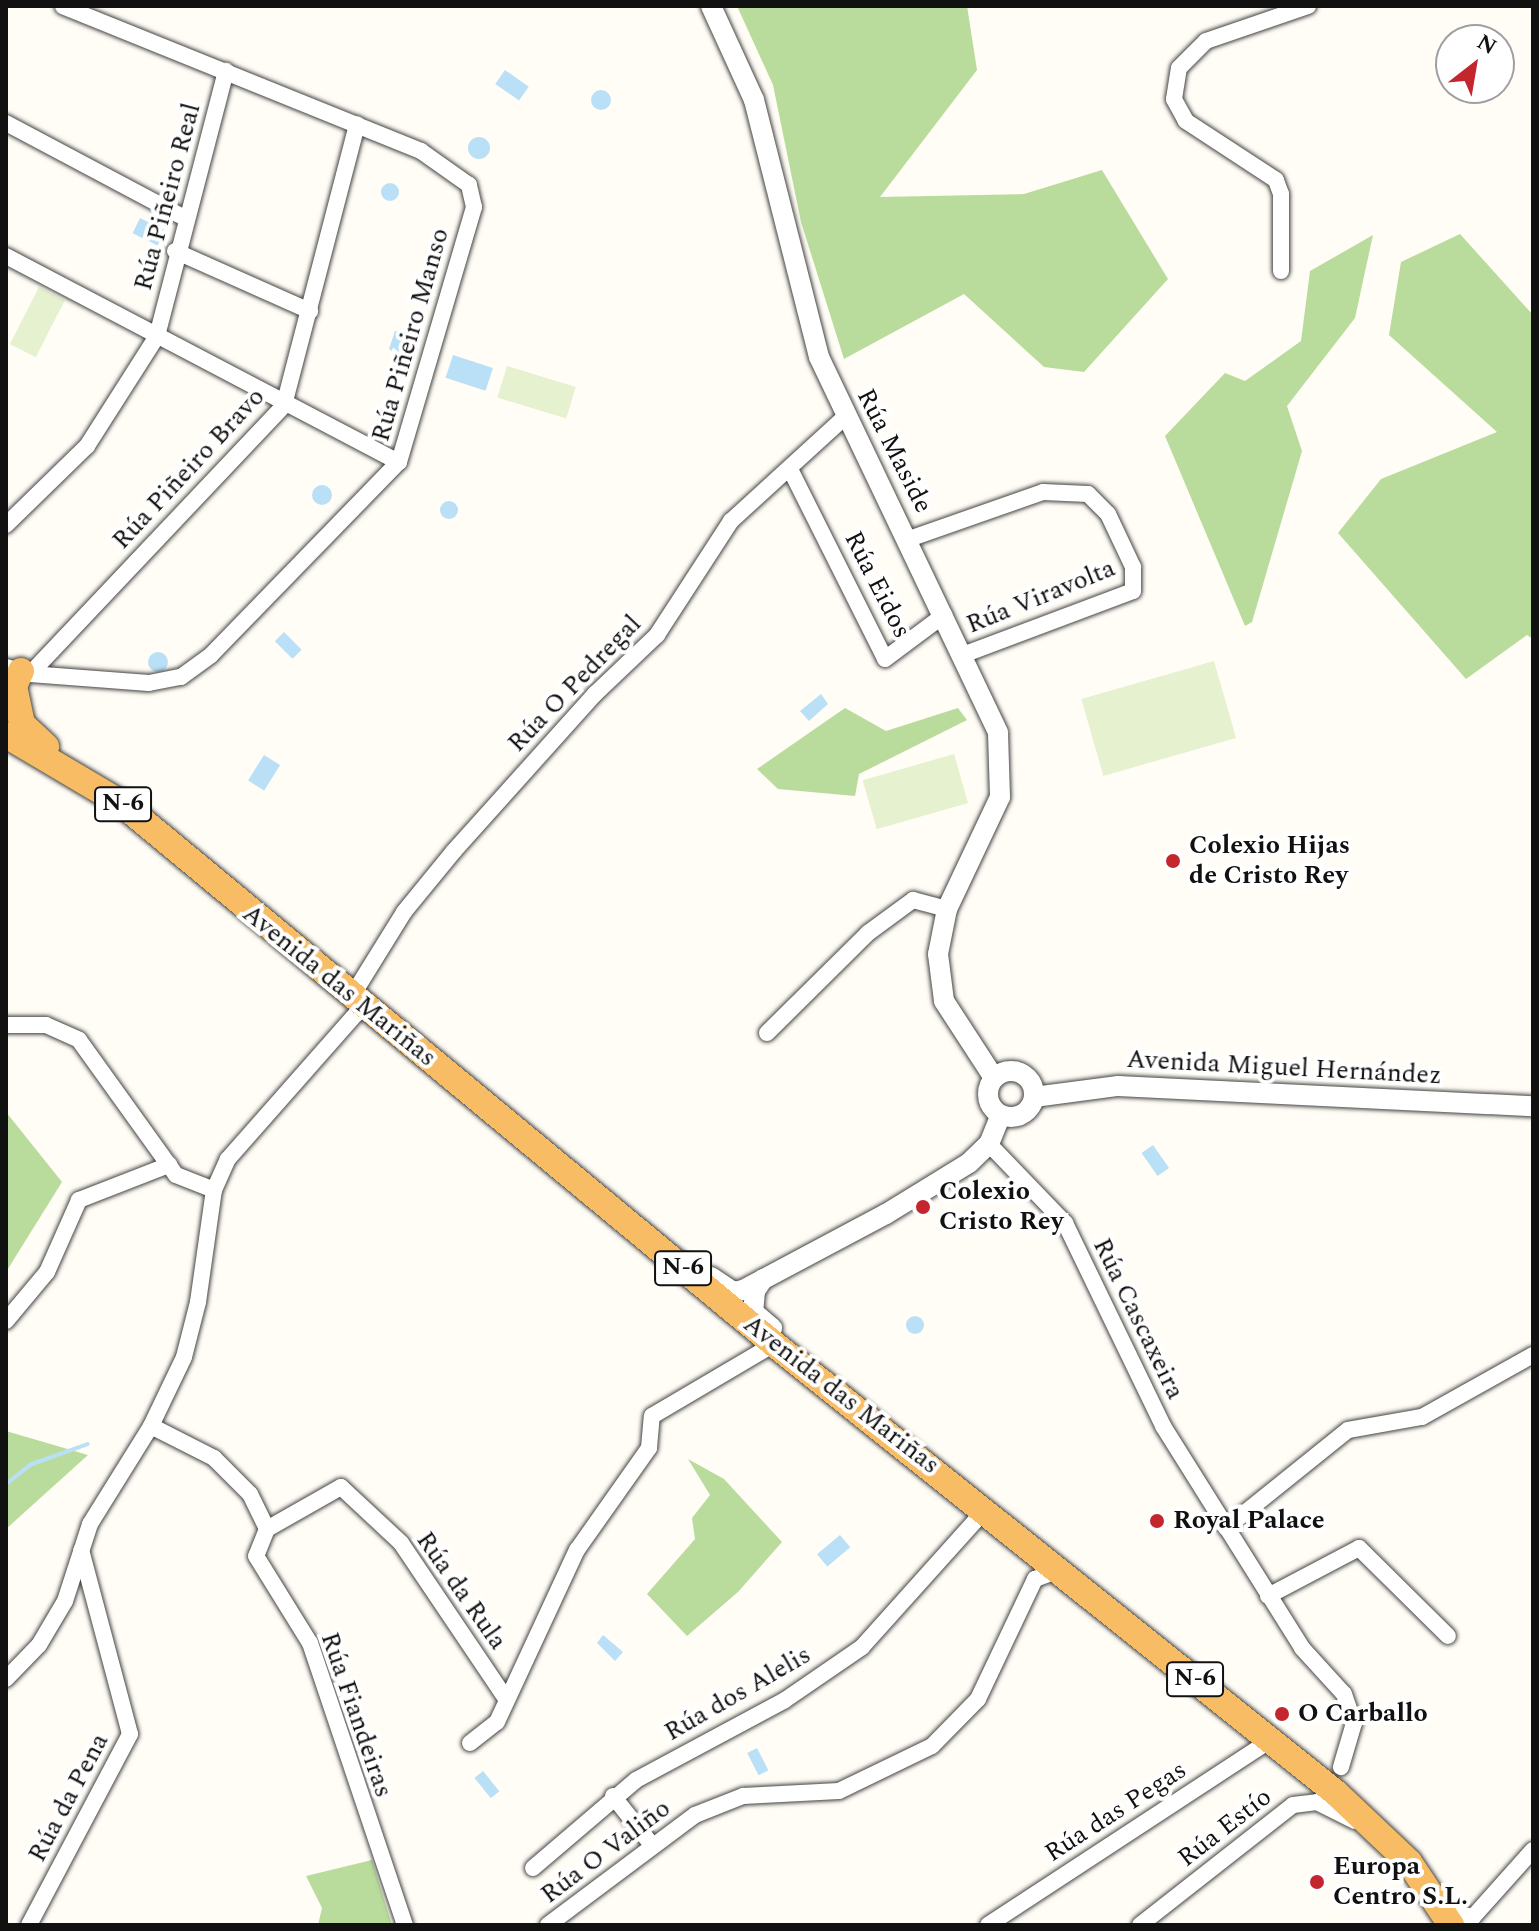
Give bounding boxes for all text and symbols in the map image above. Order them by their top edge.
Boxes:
north arrow [1435,24,1515,104]
text: N [1470,26,1503,63]
street label: Rúa Piñeiro Real [128,100,208,294]
street label: Rúa Piñeiro Manso [366,225,456,445]
street label: Rúa Piñeiro Bravo [106,382,272,556]
street label: Rúa Maside [849,384,939,518]
street label: Rúa Eidos [837,526,917,644]
street label: Rúa Viravolta [962,553,1120,641]
street label: Rúa O Pedregal [502,609,648,759]
road number: N-6 [93,784,153,824]
place label: Colexio Hijas de Cristo Rey [1189,830,1350,892]
marker: Colexio Hijas de Cristo Rey [1164,852,1182,870]
street label: Avenida das Mariñas [236,898,442,1074]
street label: Avenida Miguel Hernández [1126,1044,1442,1092]
place label: Colexio Cristo Rey [939,1176,1063,1238]
marker: Colexio Cristo Rey [914,1198,932,1216]
street label: Rúa Cascaxeira [1086,1233,1190,1405]
road number: N-6 [653,1248,713,1288]
street label: Avenida das Mariñas [737,1309,945,1481]
place label: Royal Palace [1173,1505,1325,1537]
marker: Royal Palace [1148,1512,1166,1530]
street label: Rúa da Rula [409,1526,513,1656]
street label: Rúa Fiandeiras [313,1628,399,1802]
street label: Rúa dos Alelis [659,1640,817,1748]
road number: N-6 [1165,1659,1225,1699]
place label: O Carballo [1298,1698,1428,1730]
marker: O Carballo [1273,1705,1291,1723]
street label: Rúa da Pena [22,1728,116,1868]
street label: Rúa das Pegas [1039,1755,1193,1869]
street label: Rúa Estío [1172,1782,1278,1874]
street label: Rúa O Valiño [535,1793,677,1911]
place label: Europa Centro S.L. [1333,1851,1468,1912]
marker: Europa Centro S.L. [1308,1873,1326,1891]

